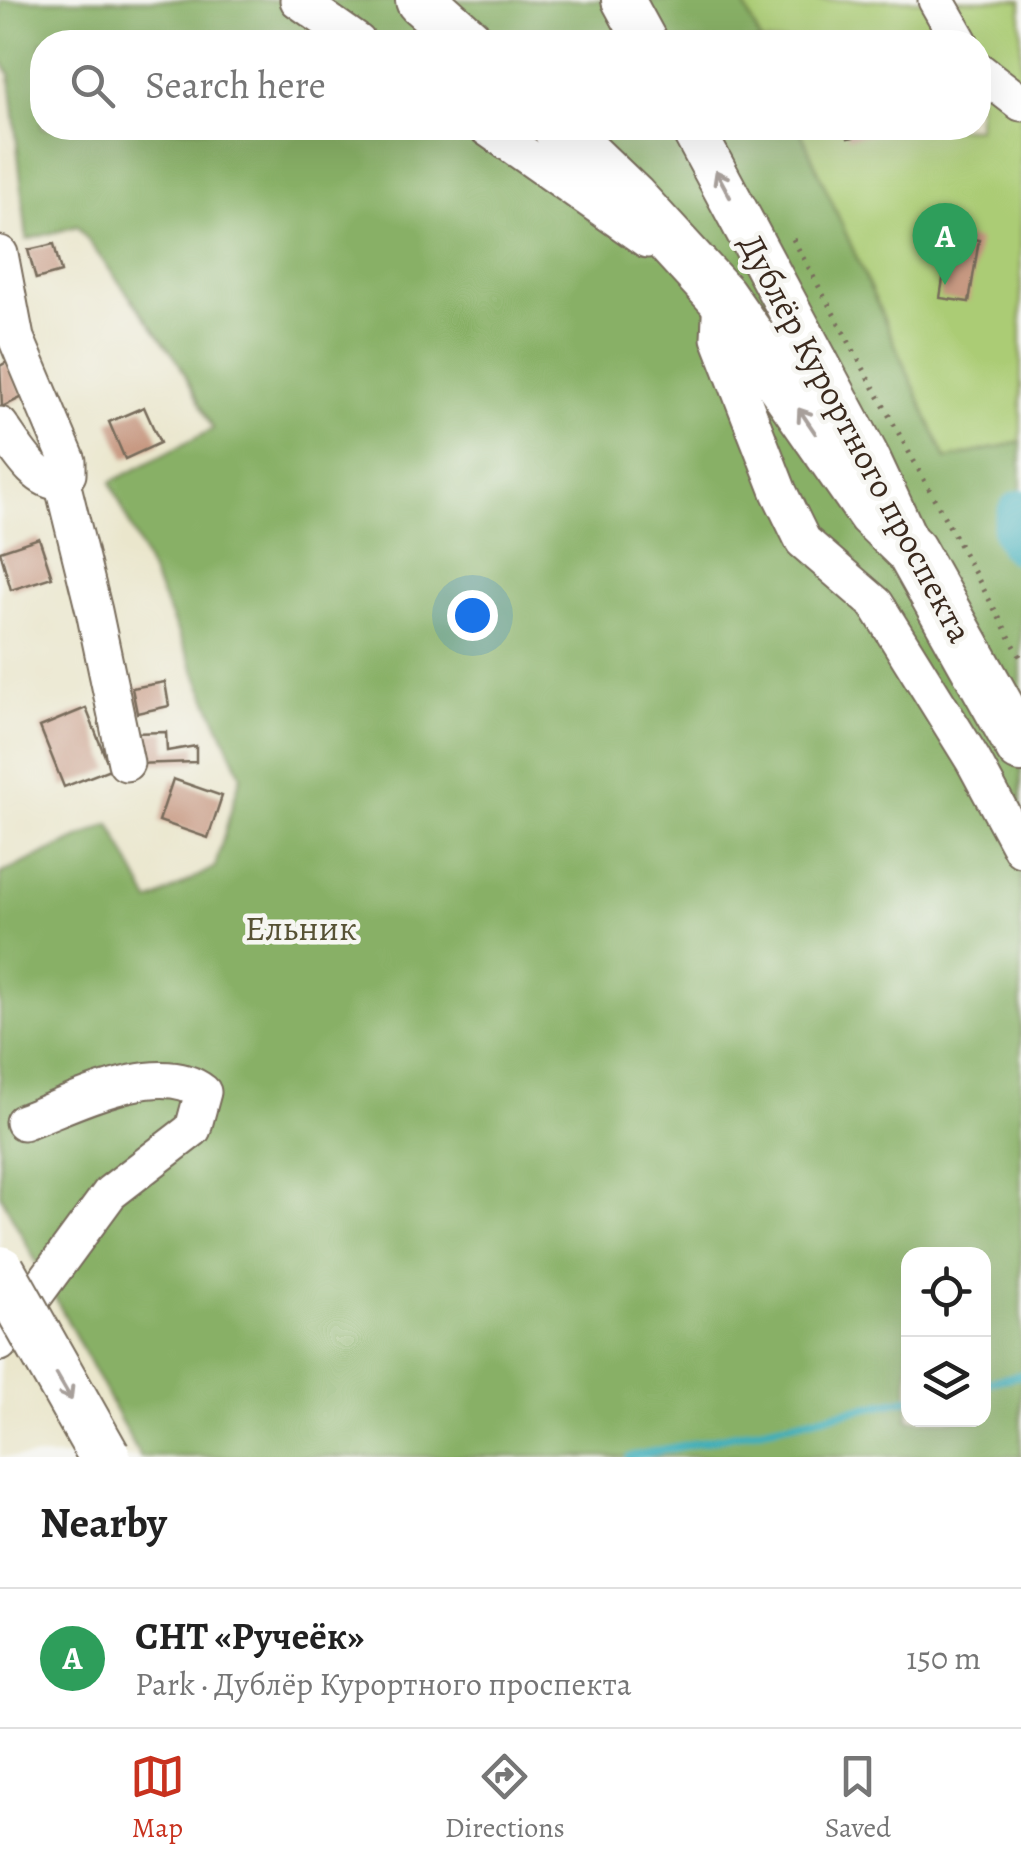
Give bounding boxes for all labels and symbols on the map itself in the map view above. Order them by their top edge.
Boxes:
one-way arrow [712,170,732,200]
pin: A [912,202,978,285]
street label: Дублёр Курортного проспекта [728,225,984,651]
one-way arrow [797,407,818,435]
your location [447,590,498,641]
park label: Ельник [245,904,357,952]
one-way arrow [54,1372,74,1401]

